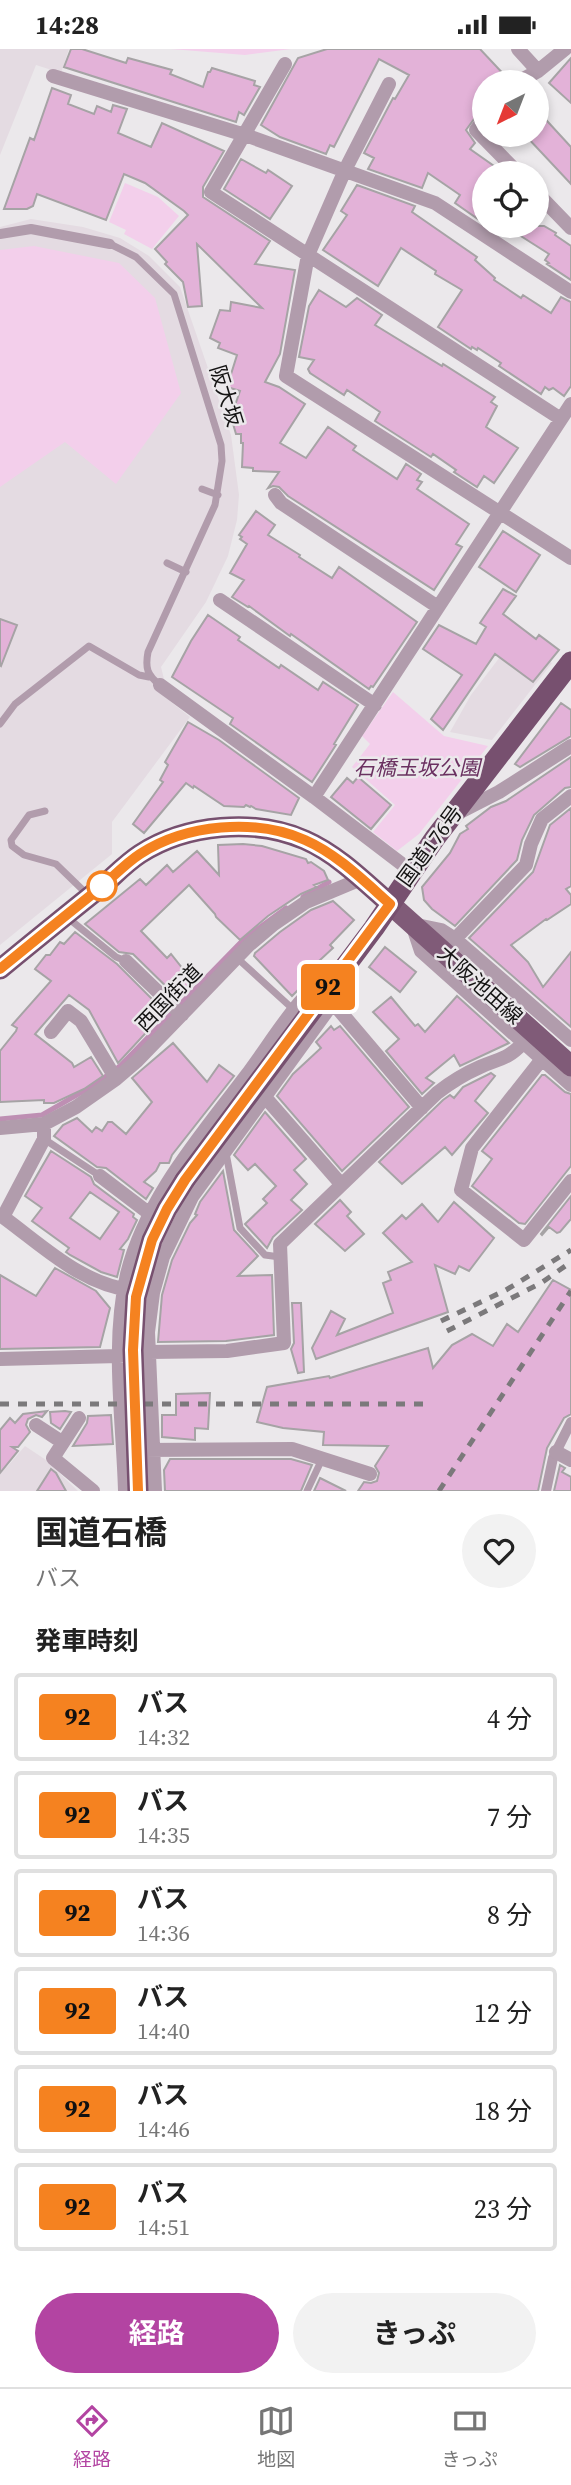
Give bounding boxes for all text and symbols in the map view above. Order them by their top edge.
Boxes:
text: 14:28 [35,7,99,43]
north arrow [472,70,550,147]
map controls [472,70,549,238]
button: locate [472,161,549,238]
street label: 阪大坂 [203,361,250,430]
park label: 石橋玉坂公園 [354,753,483,782]
street label: 国道176号 [390,799,469,892]
unlabelled marker [87,871,117,901]
street label: 大阪池田線 [432,939,529,1031]
street label: 西国街道 [129,957,208,1038]
line badge: 92 [296,964,360,1010]
text: 92 [315,970,341,1003]
text: 国道石橋 [35,1510,167,1555]
button: heart [462,1514,536,1588]
text: バス [35,1562,81,1594]
text: 発車時刻 [35,1623,139,1659]
text: バス [137,1685,189,1721]
text: 92 [64,1700,91,1733]
text: 4 分 [487,1701,532,1737]
text: 14:32 [137,1721,190,1753]
text: バス [137,1783,189,1819]
text: 92 [64,1798,91,1831]
text: 7 分 [487,1799,532,1835]
text: 14:35 [137,1819,190,1851]
text: バス [137,1881,189,1917]
text: 92 [64,1896,91,1929]
text: 8 分 [487,1897,532,1933]
text: 14:36 [137,1917,190,1949]
text: バス [137,1979,189,2015]
text: 92 [64,1994,91,2027]
text: 12 分 [474,1995,532,2031]
text: 14:40 [137,2015,190,2047]
text: バス [137,2077,189,2113]
text: 92 [64,2092,91,2125]
text: 18 分 [474,2093,532,2129]
text: 14:46 [137,2113,190,2145]
text: バス [137,2175,189,2211]
text: 92 [64,2190,91,2223]
text: 23 分 [474,2191,532,2227]
text: 14:51 [137,2211,190,2243]
button: 経路 [35,2293,279,2373]
button: きっぷ [293,2293,536,2373]
tab: 経路 [73,2402,111,2472]
tab: 地図 [257,2402,295,2472]
tab: きっぷ [442,2402,498,2472]

